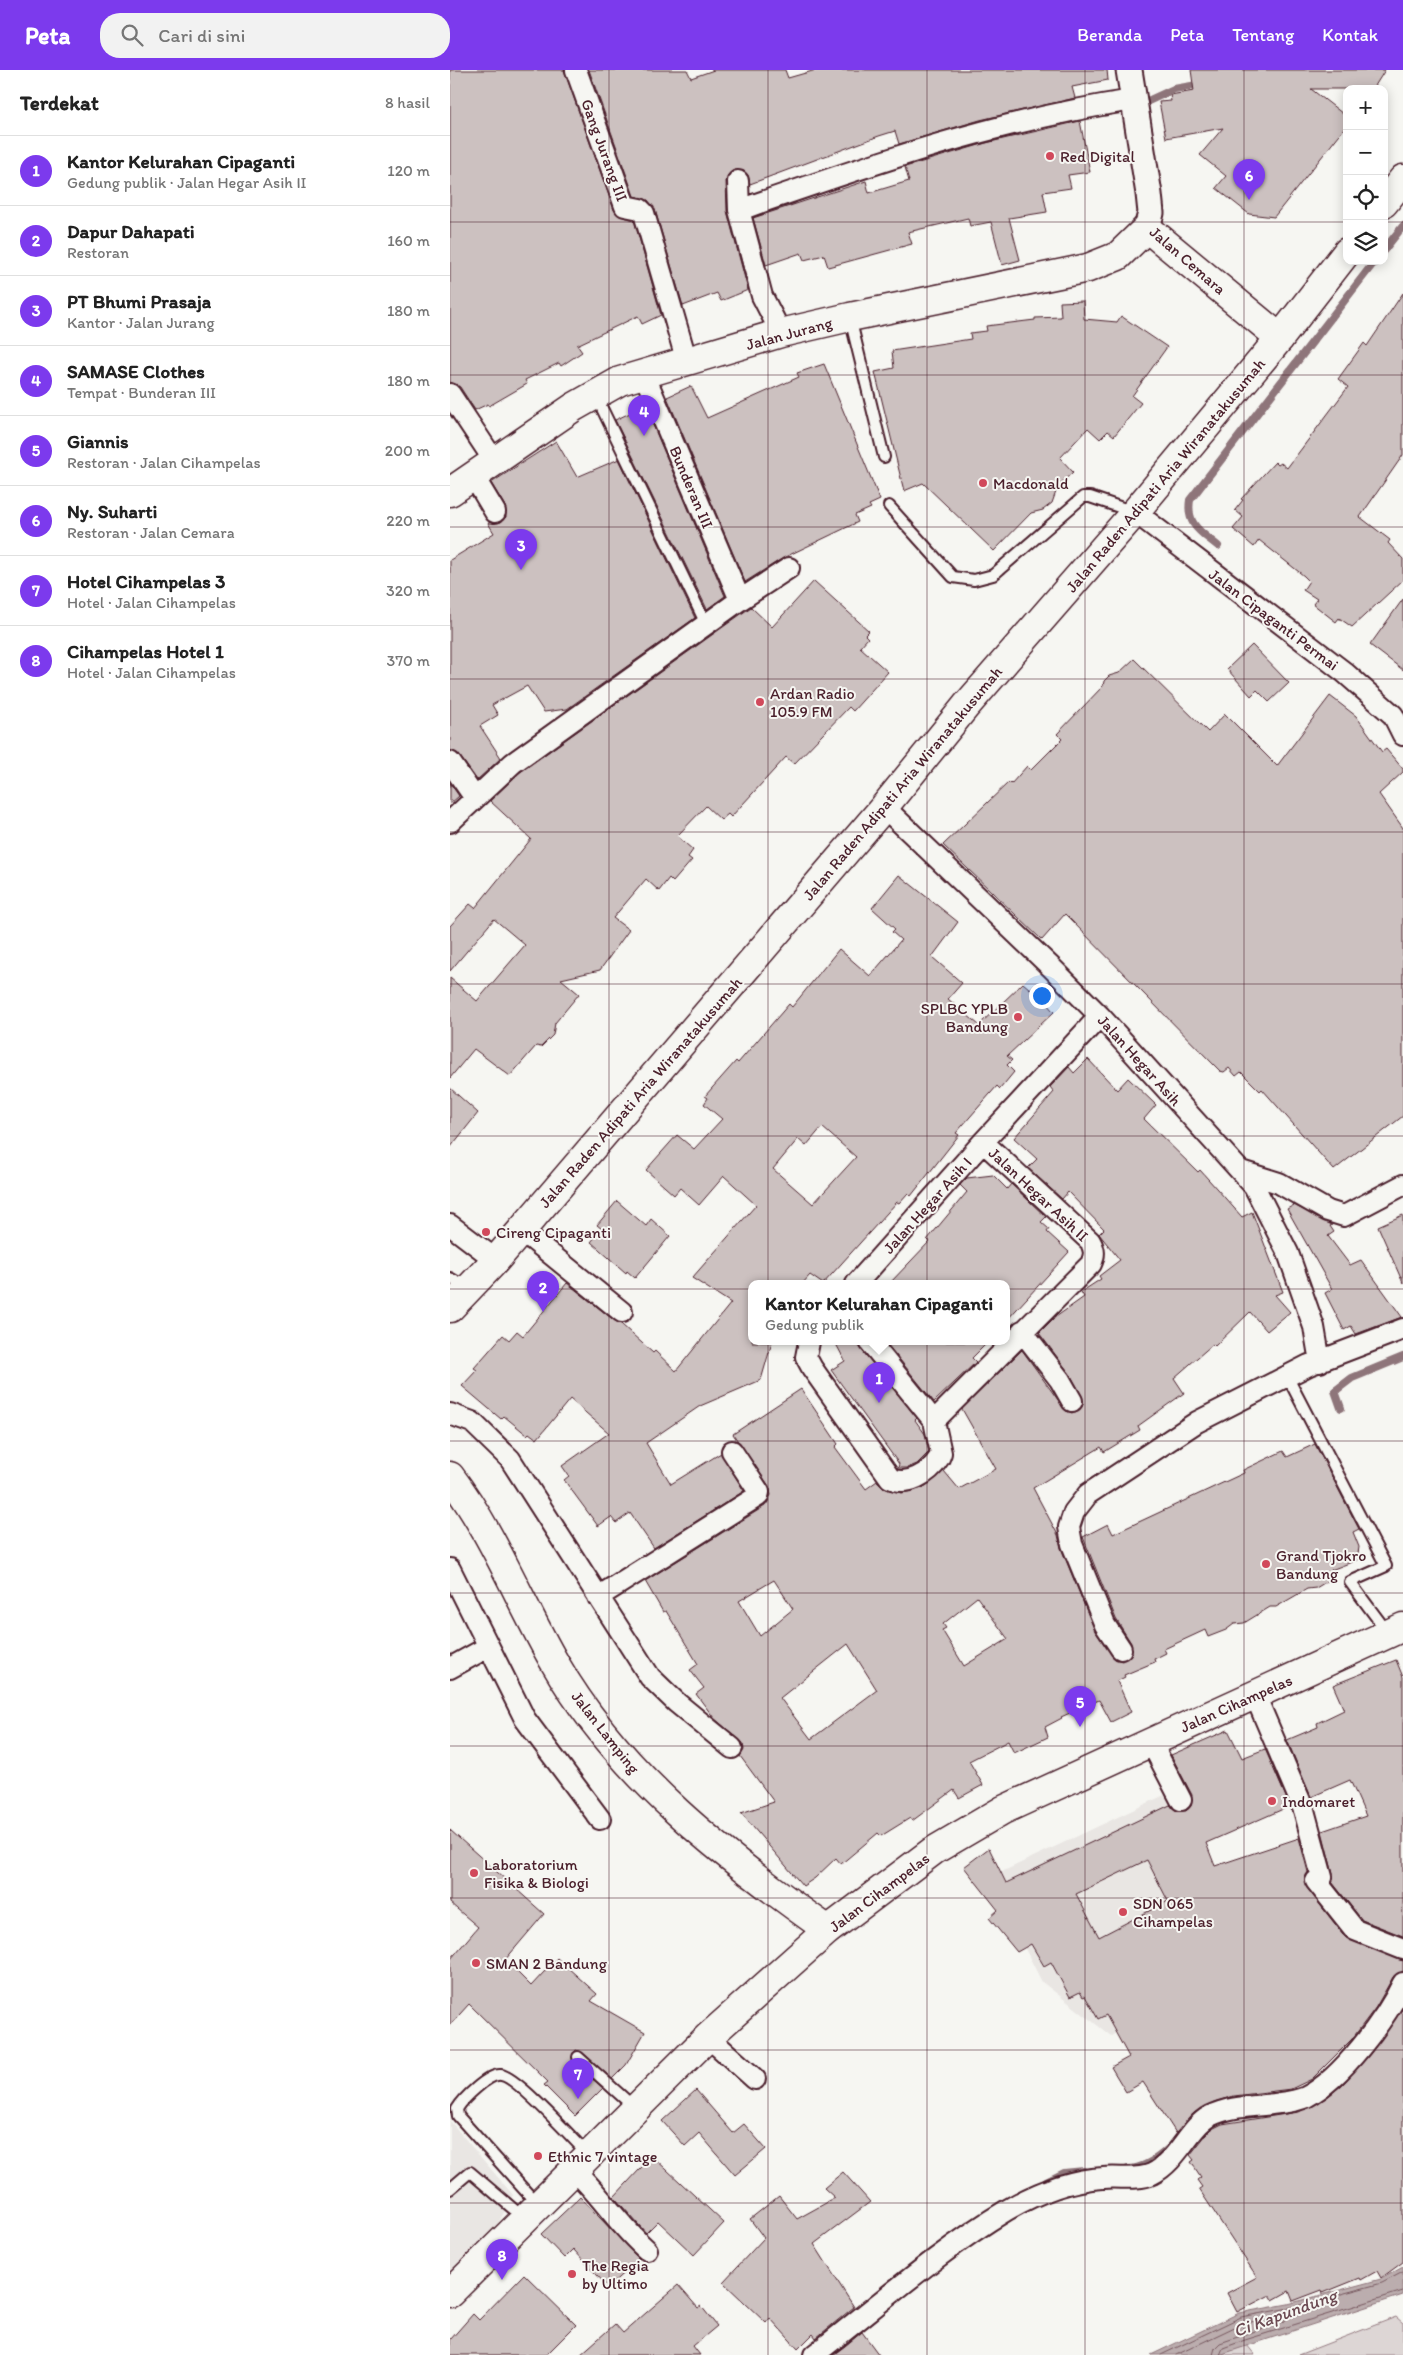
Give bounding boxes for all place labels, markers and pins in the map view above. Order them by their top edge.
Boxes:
place label: Red Digital [1060,147,1135,166]
marker: Red Digital [1044,150,1056,162]
pin: 6 [1233,159,1265,200]
pin: 4 [628,395,660,436]
place label: Macdonald [993,474,1069,493]
marker: Macdonald [977,477,989,489]
pin: 3 [505,529,537,570]
place label: Ardan Radio 105.9 FM [770,684,855,721]
marker: Ardan Radio 105.9 FM [754,696,766,708]
place label: SPLBC YPLB Bandung [921,999,1009,1036]
marker: SPLBC YPLB Bandung [1012,1011,1024,1023]
place label: Cireng Cipaganti [496,1223,611,1242]
marker: Cireng Cipaganti [480,1226,492,1238]
pin: 2 [527,1271,559,1312]
pin: 1 [863,1362,895,1403]
place label: Grand Tjokro Bandung [1276,1546,1366,1583]
marker: Grand Tjokro Bandung [1260,1558,1272,1570]
pin: 5 [1064,1686,1096,1727]
place label: Indomaret [1282,1792,1355,1811]
marker: Indomaret [1266,1795,1278,1807]
place label: Laboratorium Fisika & Biologi [484,1855,589,1892]
marker: Laboratorium Fisika & Biologi [468,1867,480,1879]
place label: SDN 065 Cihampelas [1133,1894,1213,1931]
marker: SDN 065 Cihampelas [1117,1906,1129,1918]
place label: SMAN 2 Bandung [486,1954,608,1973]
marker: SMAN 2 Bandung [470,1957,482,1969]
pin: 7 [562,2058,594,2099]
place label: Ethnic 7 vintage [548,2147,658,2166]
marker: Ethnic 7 vintage [532,2150,544,2162]
pin: 8 [486,2239,518,2280]
place label: The Regia by Ultimo [582,2256,650,2293]
marker: The Regia by Ultimo [566,2268,578,2280]

